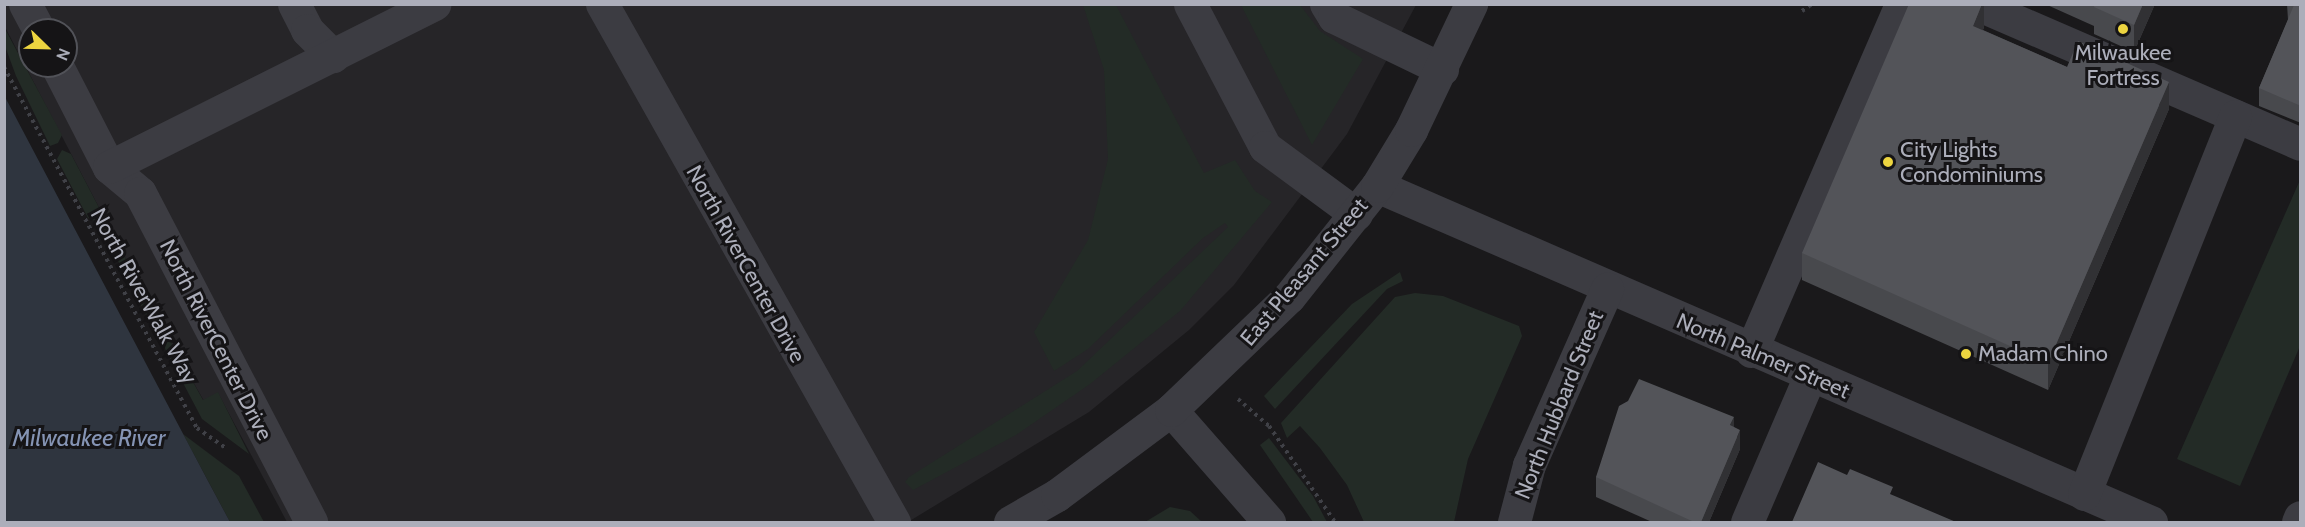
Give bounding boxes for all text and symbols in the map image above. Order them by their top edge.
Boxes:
north arrow [18,18,78,78]
marker: Milwaukee Fortress [2116,22,2130,36]
place label: Milwaukee Fortress [2074,39,2172,90]
text: N [52,46,74,63]
place label: City Lights Condominiums [1900,136,2043,188]
marker: City Lights Condominiums [1881,155,1895,169]
street label: North RiverCenter Drive [681,161,811,367]
street label: East Pleasant Street [1235,193,1373,351]
street label: North RiverWalk Way [85,204,203,388]
street label: North RiverCenter Drive [154,235,278,445]
street label: North Hubbard Street [1509,307,1609,503]
street label: North Palmer Street [1672,308,1854,404]
place label: Madam Chino [1978,341,2108,367]
marker: Madam Chino [1959,347,1973,361]
water label: Milwaukee River [13,424,165,452]

